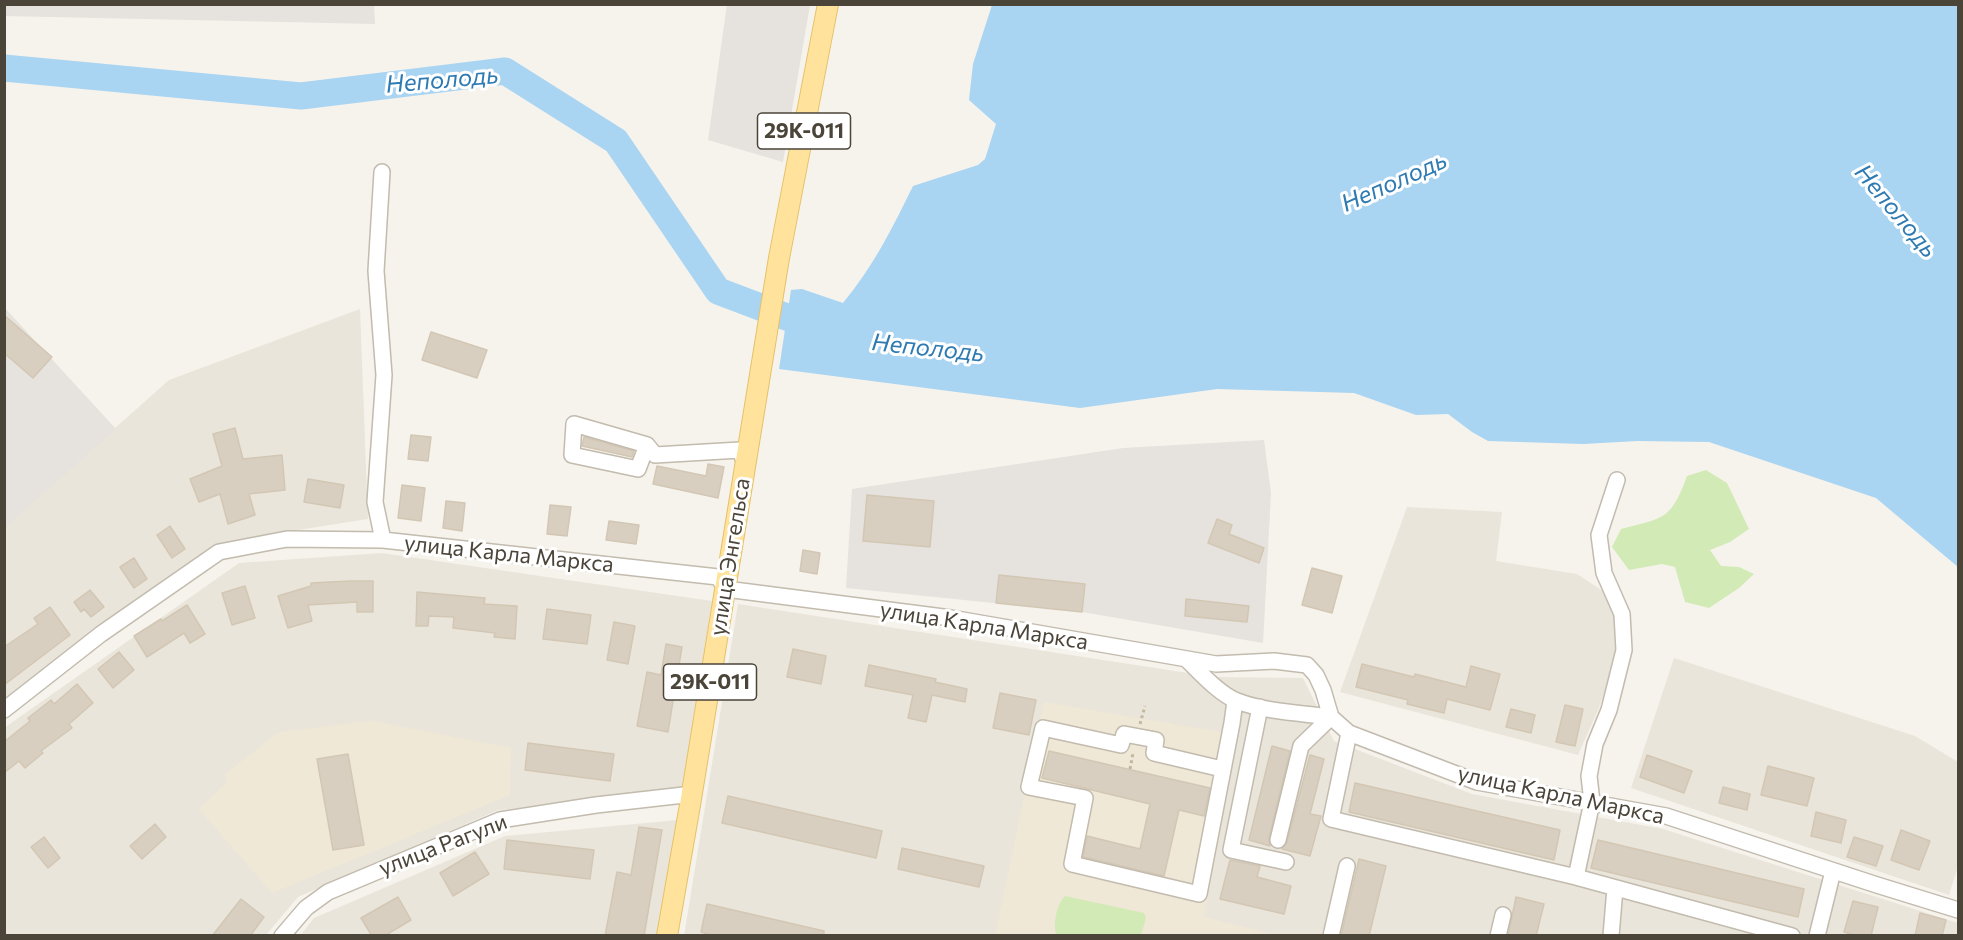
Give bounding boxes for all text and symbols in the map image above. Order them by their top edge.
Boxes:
water label: Неполодь [385,61,499,99]
road number: 29К-011 [758,113,850,149]
water label: Неполодь [1337,146,1451,218]
water label: Неполодь [1849,159,1943,263]
water label: Неполодь [870,328,986,368]
street label: улица Энгельса [704,476,756,638]
street label: улица Карла Маркса [403,530,615,578]
street label: улица Карла Маркса [878,597,1090,655]
road number: 29К-011 [664,664,756,700]
street label: улица Карла Маркса [1455,760,1667,830]
street label: улица Рагули [375,808,511,882]

